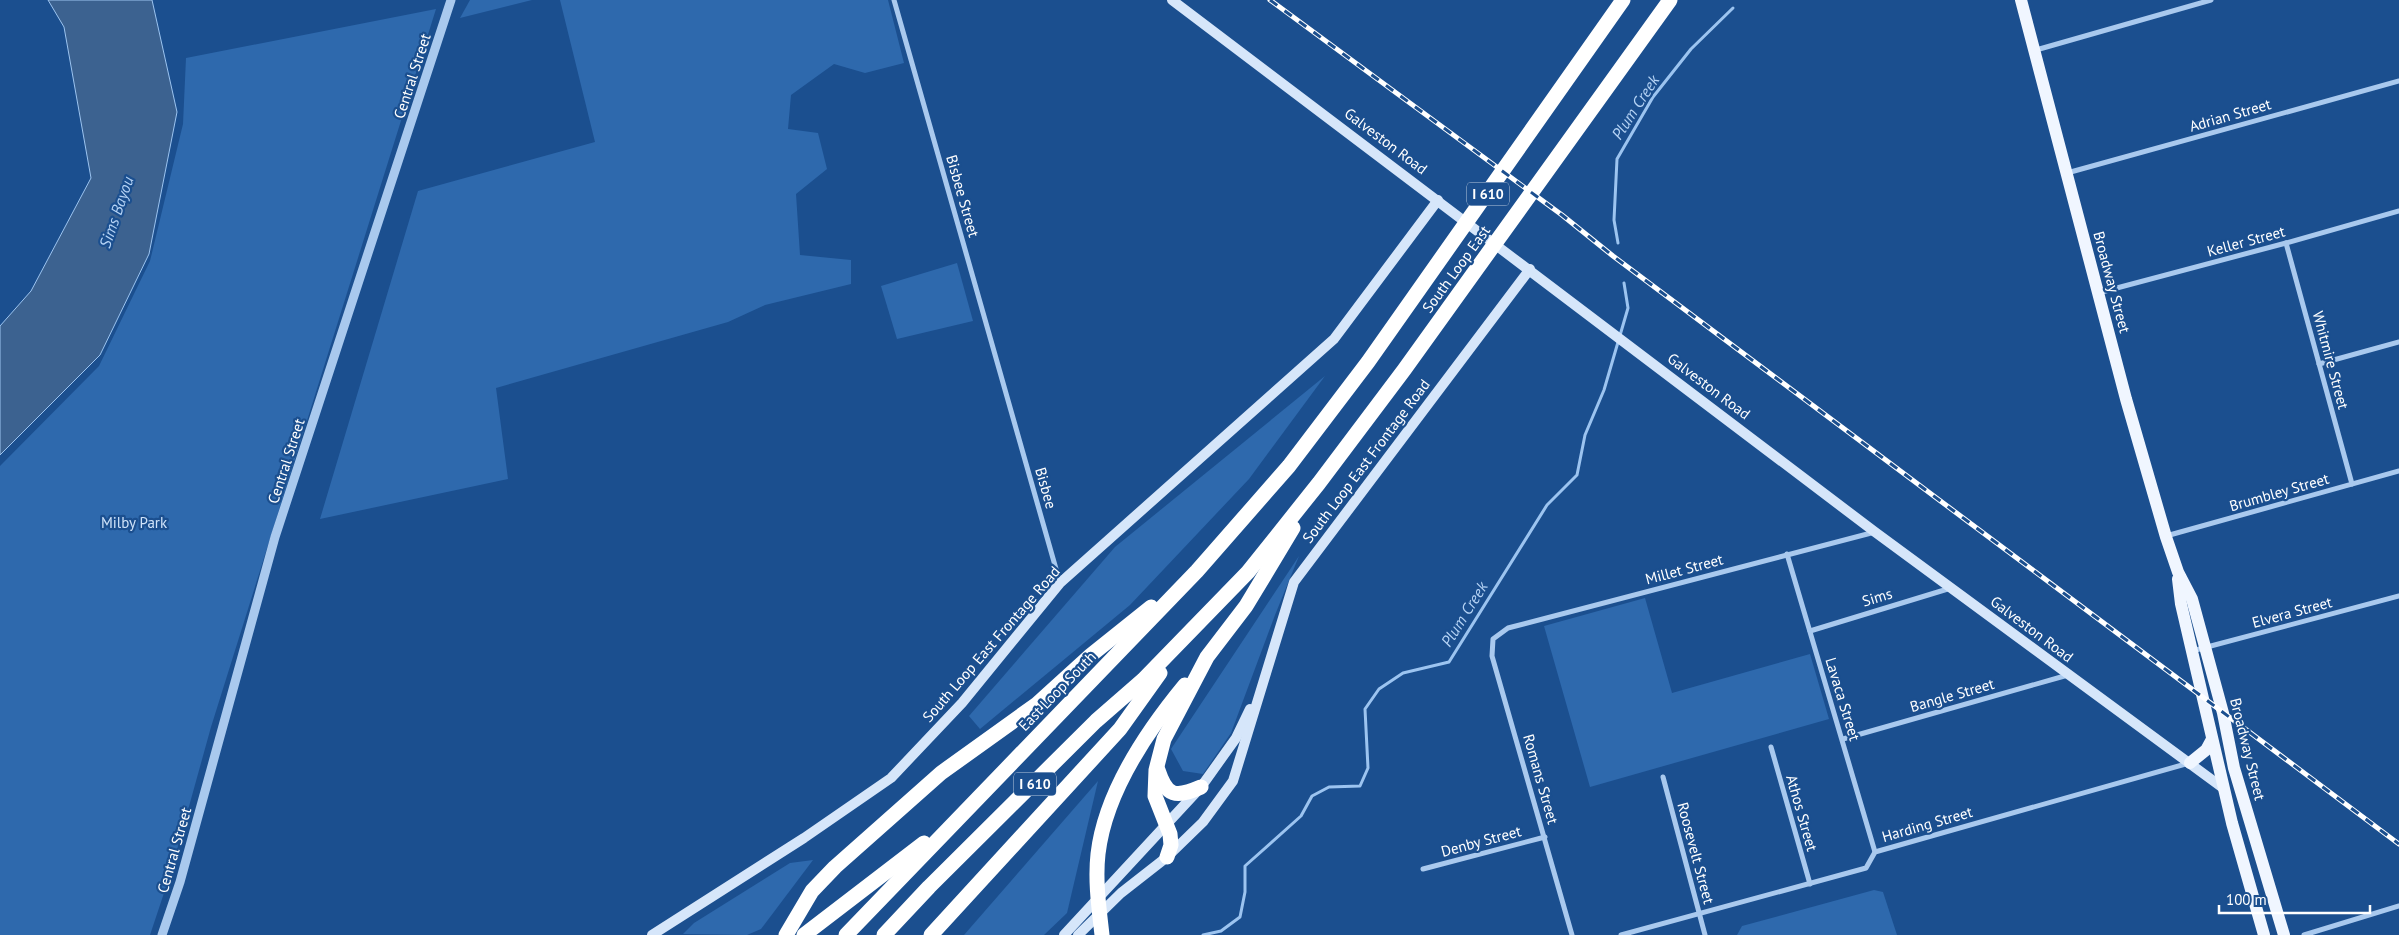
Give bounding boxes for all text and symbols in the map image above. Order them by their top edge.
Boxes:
street label: Central Street [389,31,435,121]
water label: Plum Creek [1607,70,1664,143]
street label: Adrian Street [2187,94,2273,136]
street label: Galveston Road [1341,104,1431,178]
street label: Bisbee Street [942,153,984,239]
water label: Sims Bayou [94,173,138,251]
road number: I 610 [1467,182,1509,205]
street label: Keller Street [2205,221,2287,261]
street label: South Loop East [1418,222,1494,316]
street label: Broadway Street [2089,229,2135,335]
street label: Whitmire Street [2309,309,2353,411]
street label: Galveston Road [1664,349,1754,423]
street label: South Loop East Frontage Road [1298,375,1434,547]
street label: Central Street [263,416,309,506]
street label: Bisbee [1031,465,1061,511]
street label: Brumbley Street [2227,469,2331,515]
park label: Milby Park [101,513,168,532]
street label: Millet Street [1643,550,1725,588]
street label: South Loop East Frontage Road [918,562,1064,726]
water label: Plum Creek [1436,577,1492,650]
street label: Sims [1860,583,1894,611]
street label: Galveston Road [1987,592,2077,666]
street label: Elvera Street [2250,592,2334,632]
street label: East Loop South [1014,647,1100,735]
street label: Lavaca Street [1821,655,1865,743]
street label: Bangle Street [1908,674,1996,716]
street label: Broadway Street [2226,696,2270,802]
street label: Romans Street [1519,732,1563,826]
road number: I 610 [1014,772,1056,796]
street label: Athos Street [1782,773,1822,853]
street label: Roosevelt Street [1673,800,1719,906]
street label: Harding Street [1880,802,1974,846]
street label: Central Street [153,805,195,895]
street label: Denby Street [1439,821,1523,861]
scale bar [2219,882,2370,914]
text: 100 m [2226,890,2267,909]

